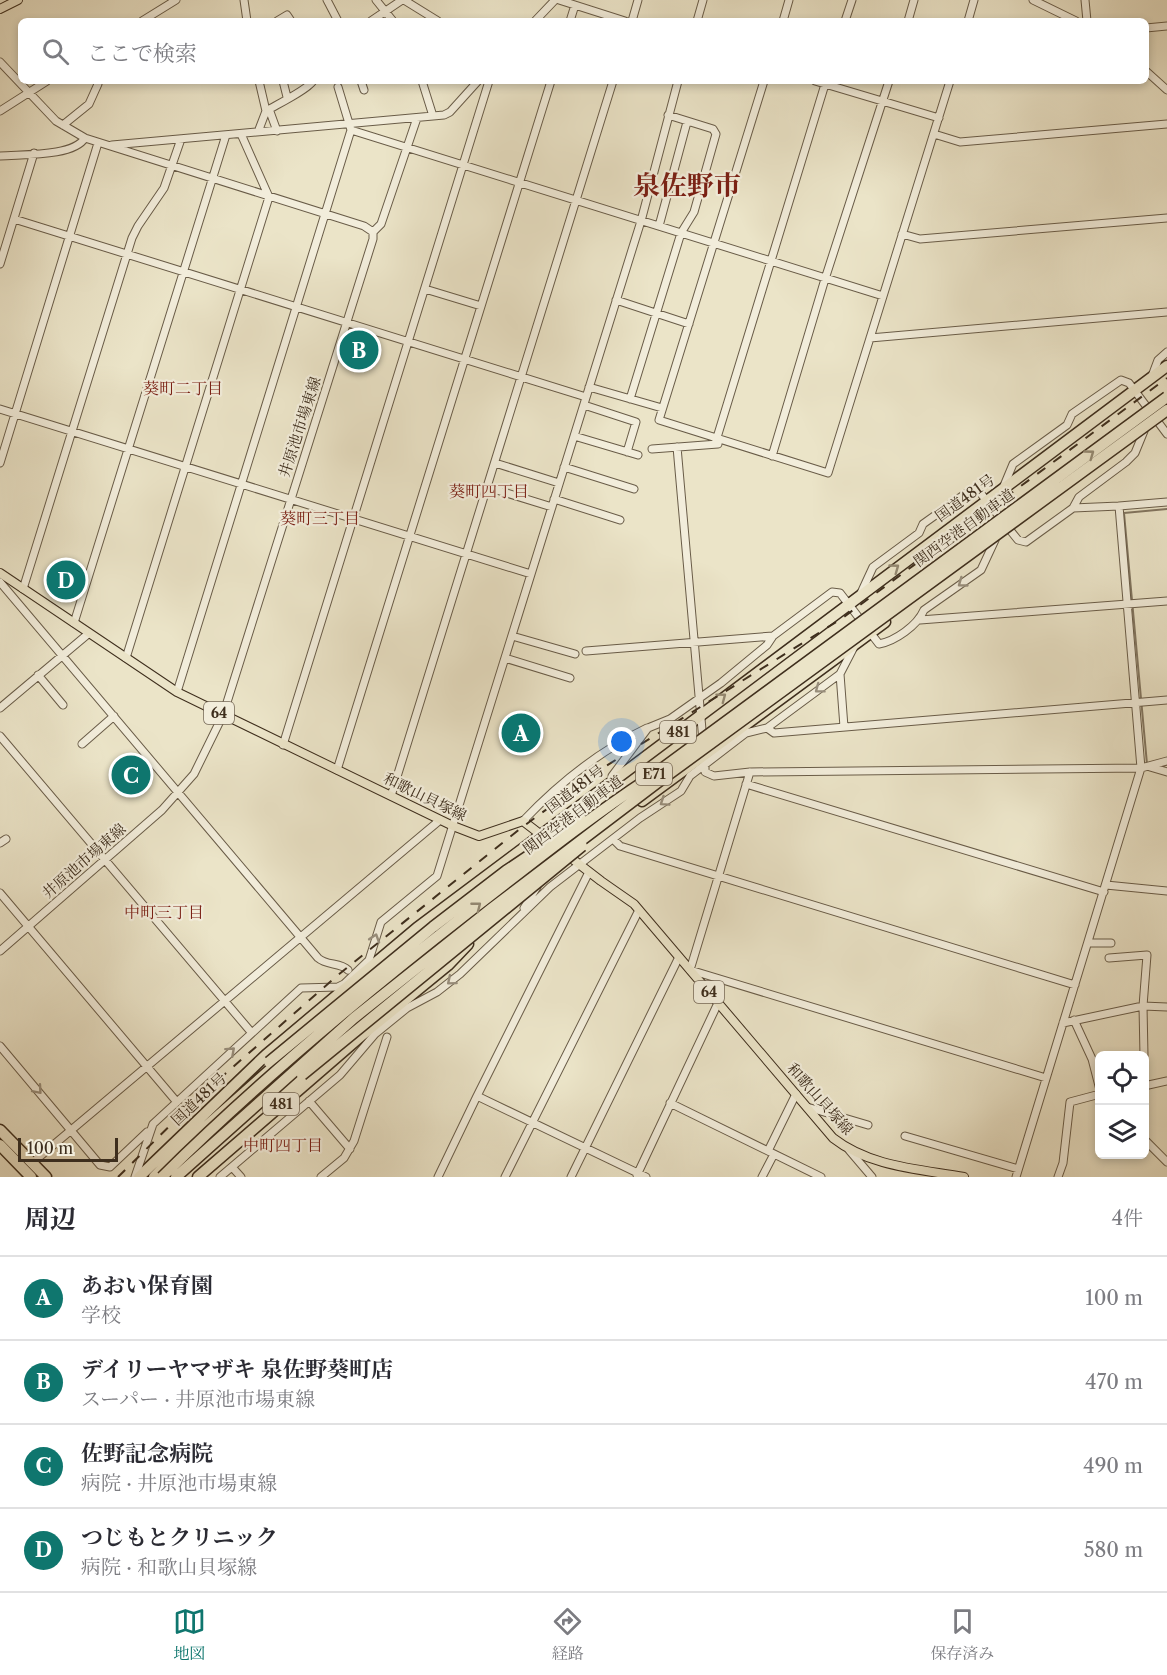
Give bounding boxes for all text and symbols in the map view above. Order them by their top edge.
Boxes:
search box [18,18,1149,84]
icon: search [39,35,72,68]
text: ここで検索 [87,40,197,67]
district label: 泉佐野市 [633,169,741,202]
pin: B [340,328,378,372]
street label: 井原池市場東線 [274,374,325,480]
district label: 葵町二丁目 [143,378,223,398]
one-way arrow [1084,450,1095,461]
street label: 国道481号 [931,470,998,526]
district label: 葵町四丁目 [449,481,529,501]
street label: 関西空港自動車道 [910,485,1018,571]
district label: 葵町三丁目 [280,508,360,528]
pin: D [46,558,86,602]
one-way arrow [889,564,900,575]
one-way arrow [957,576,968,587]
one-way arrow [815,682,826,693]
one-way arrow [716,694,727,705]
road number: 64 [204,702,234,724]
pin: A [502,710,540,756]
road number: 481 [660,721,696,743]
your location [607,727,636,756]
pin: C [112,752,150,798]
street label: 国道481号 [541,760,608,817]
road number: E71 [636,763,672,785]
street label: 和歌山貝塚線 [381,768,470,825]
street label: 関西空港自動車道 [519,771,626,858]
one-way arrow [659,795,670,806]
street label: 井原池市場東線 [38,819,130,902]
district label: 中町三丁目 [124,902,204,922]
one-way arrow [470,903,481,914]
one-way arrow [368,933,381,944]
one-way arrow [447,974,458,985]
road number: 64 [694,981,724,1003]
one-way arrow [224,1047,235,1058]
map controls [1095,1051,1149,1159]
button: locate [1095,1051,1149,1105]
street label: 和歌山貝塚線 [783,1059,858,1138]
street label: 国道481号 [167,1068,230,1129]
one-way arrow [31,1083,42,1094]
road number: 481 [263,1093,299,1115]
button: layers [1095,1105,1149,1159]
scale bar [18,1135,118,1162]
district label: 中町四丁目 [243,1135,323,1155]
text: 100 m [27,1138,73,1158]
text: 周辺 [24,1203,76,1235]
text: 4件 [1111,1206,1143,1230]
text: あおい保育園 [81,1272,213,1299]
text: A [36,1286,51,1310]
text: 100 m [1085,1286,1143,1310]
text: 学校 [81,1303,121,1327]
text: デイリーヤマザキ 泉佐野葵町店 [81,1356,393,1383]
text: B [36,1370,51,1394]
text: 470 m [1085,1370,1143,1394]
text: スーパー · 井原池市場東線 [81,1387,315,1411]
text: 佐野記念病院 [81,1440,213,1467]
text: C [35,1454,52,1478]
text: 490 m [1083,1454,1143,1478]
text: 病院 · 井原池市場東線 [81,1471,277,1495]
text: つじもとクリニック [81,1524,278,1551]
text: D [35,1538,52,1562]
text: 580 m [1084,1538,1143,1562]
text: 病院 · 和歌山貝塚線 [81,1555,257,1579]
tab: 地図 [173,1605,206,1664]
tab: 経路 [551,1605,584,1664]
tab: 保存済み [930,1605,994,1664]

